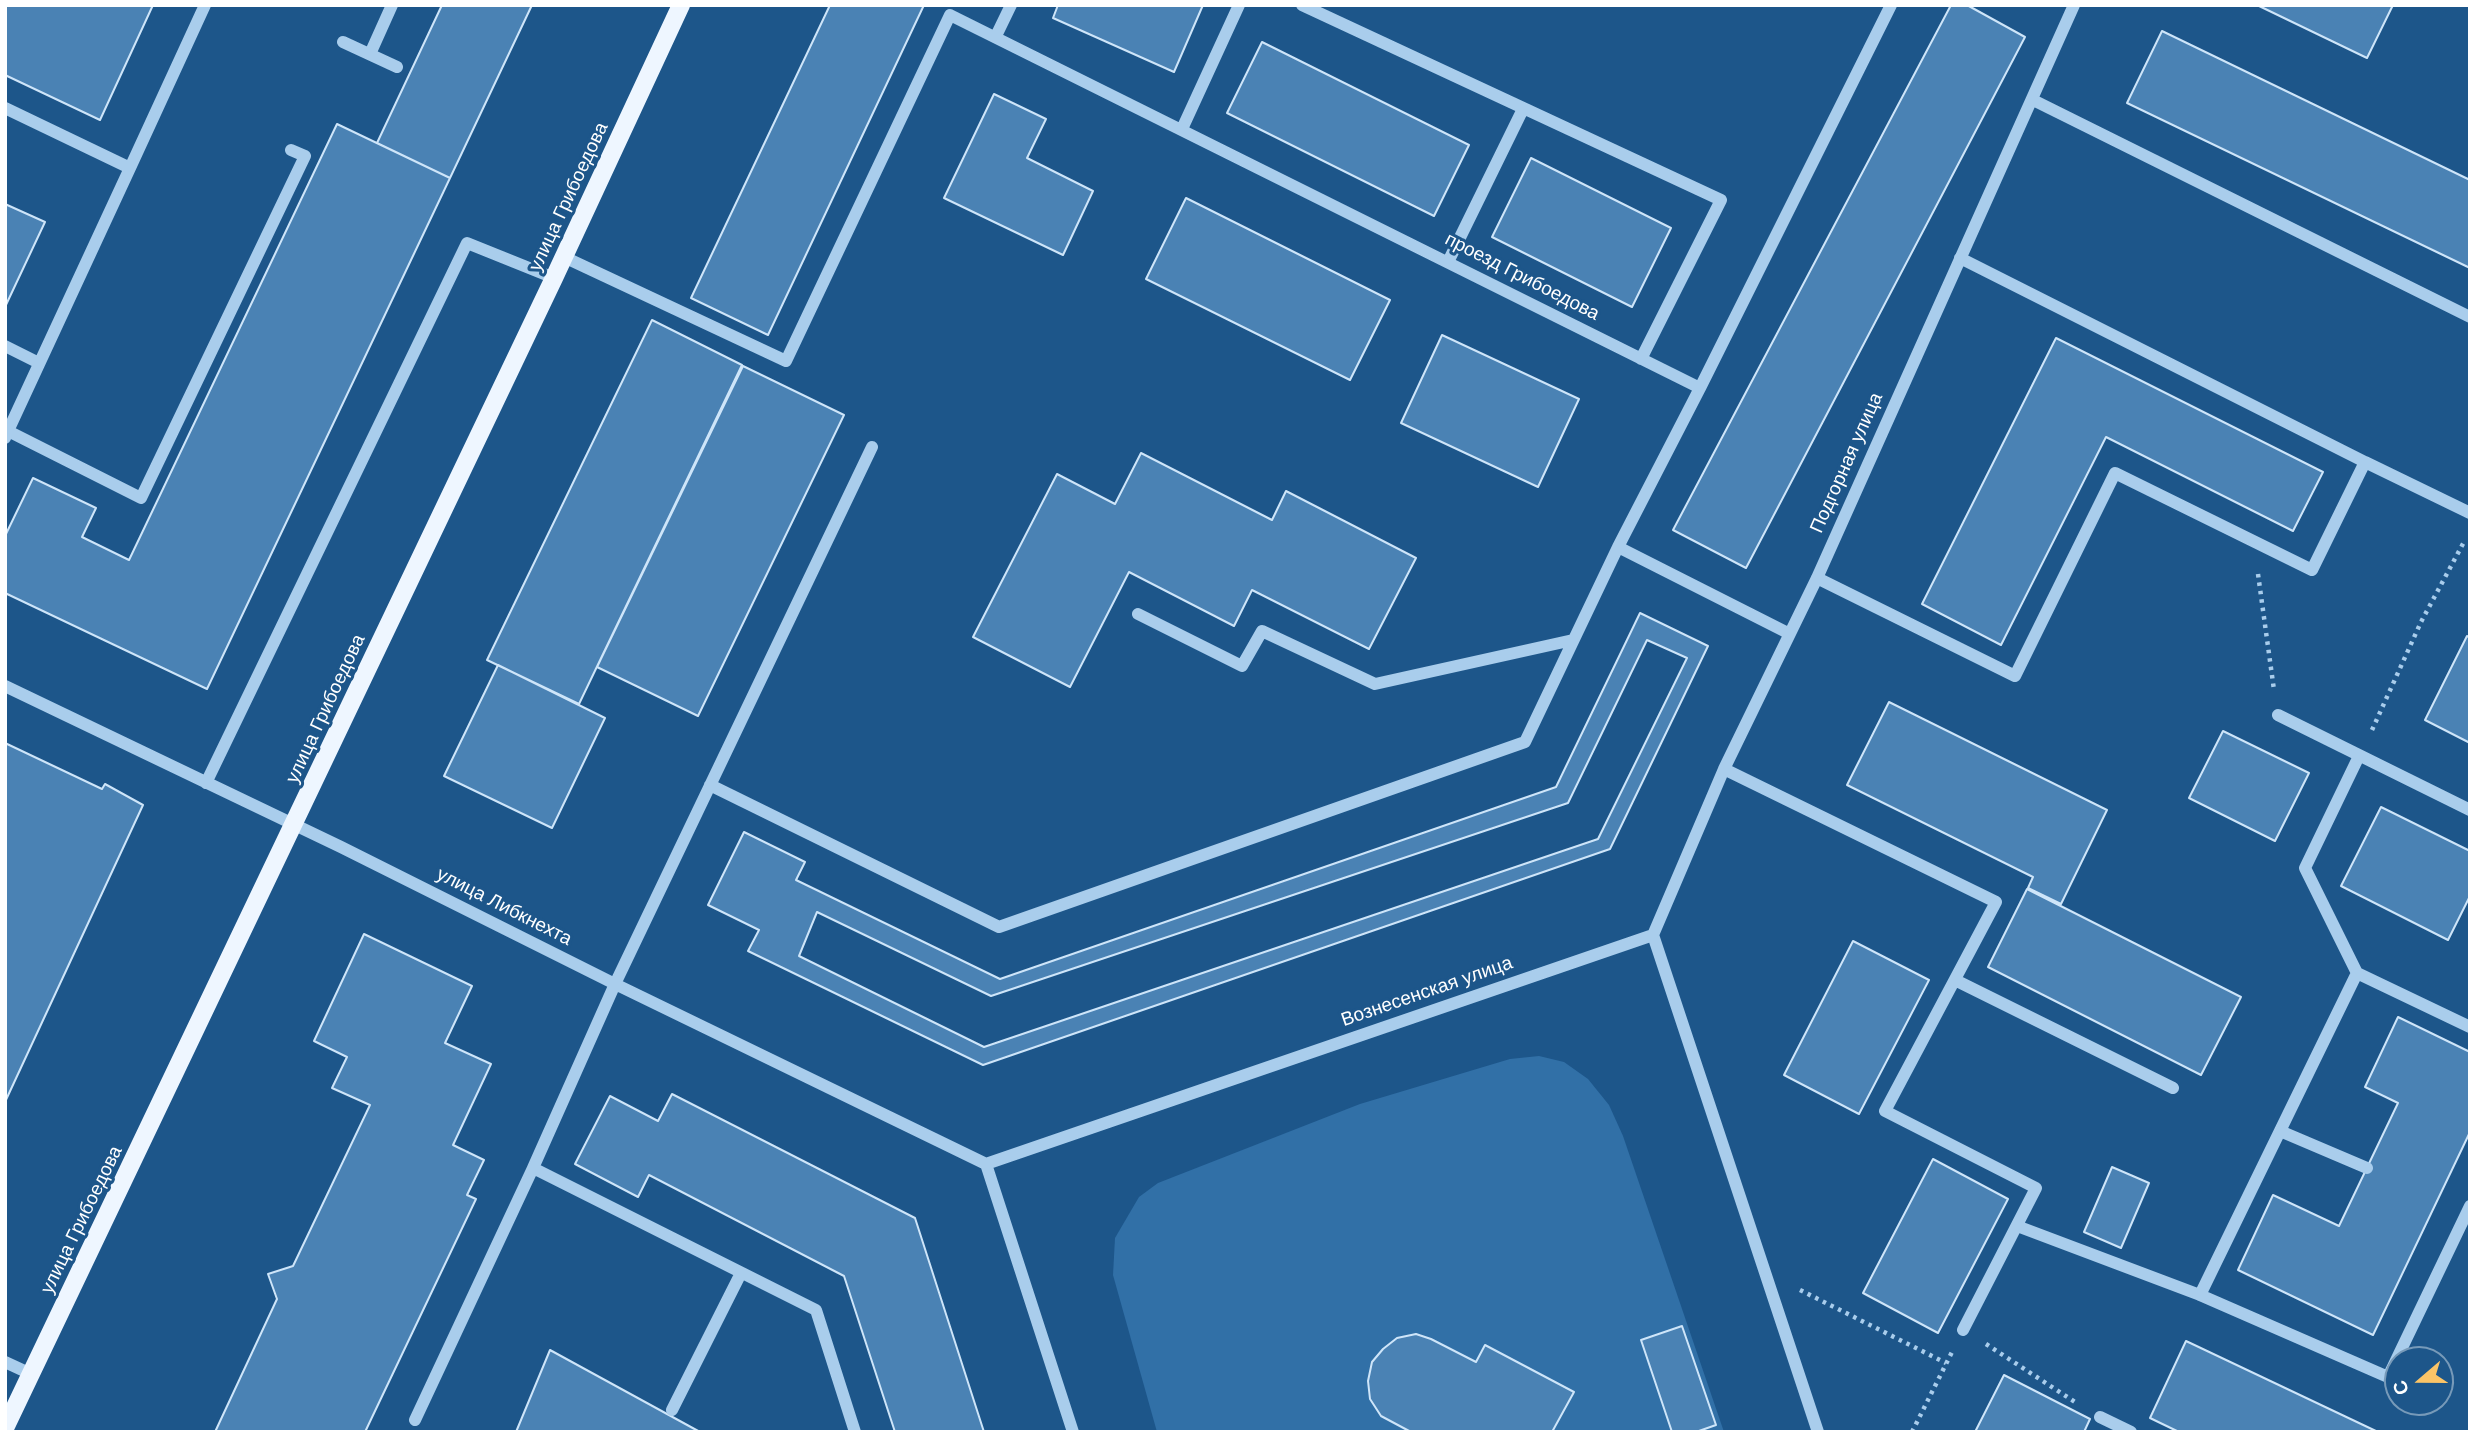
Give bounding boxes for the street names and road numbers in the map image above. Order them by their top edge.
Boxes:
street label: улица Грибоедова [525,119,613,275]
street label: проезд Грибоедова [1441,228,1603,326]
street label: Подгорная улица [1806,389,1888,537]
street label: улица Грибоедова [282,631,370,787]
street label: улица Либкнехта [433,863,575,951]
street label: Вознесенская улица [1338,952,1516,1032]
street label: улица Грибоедова [36,1142,128,1298]

